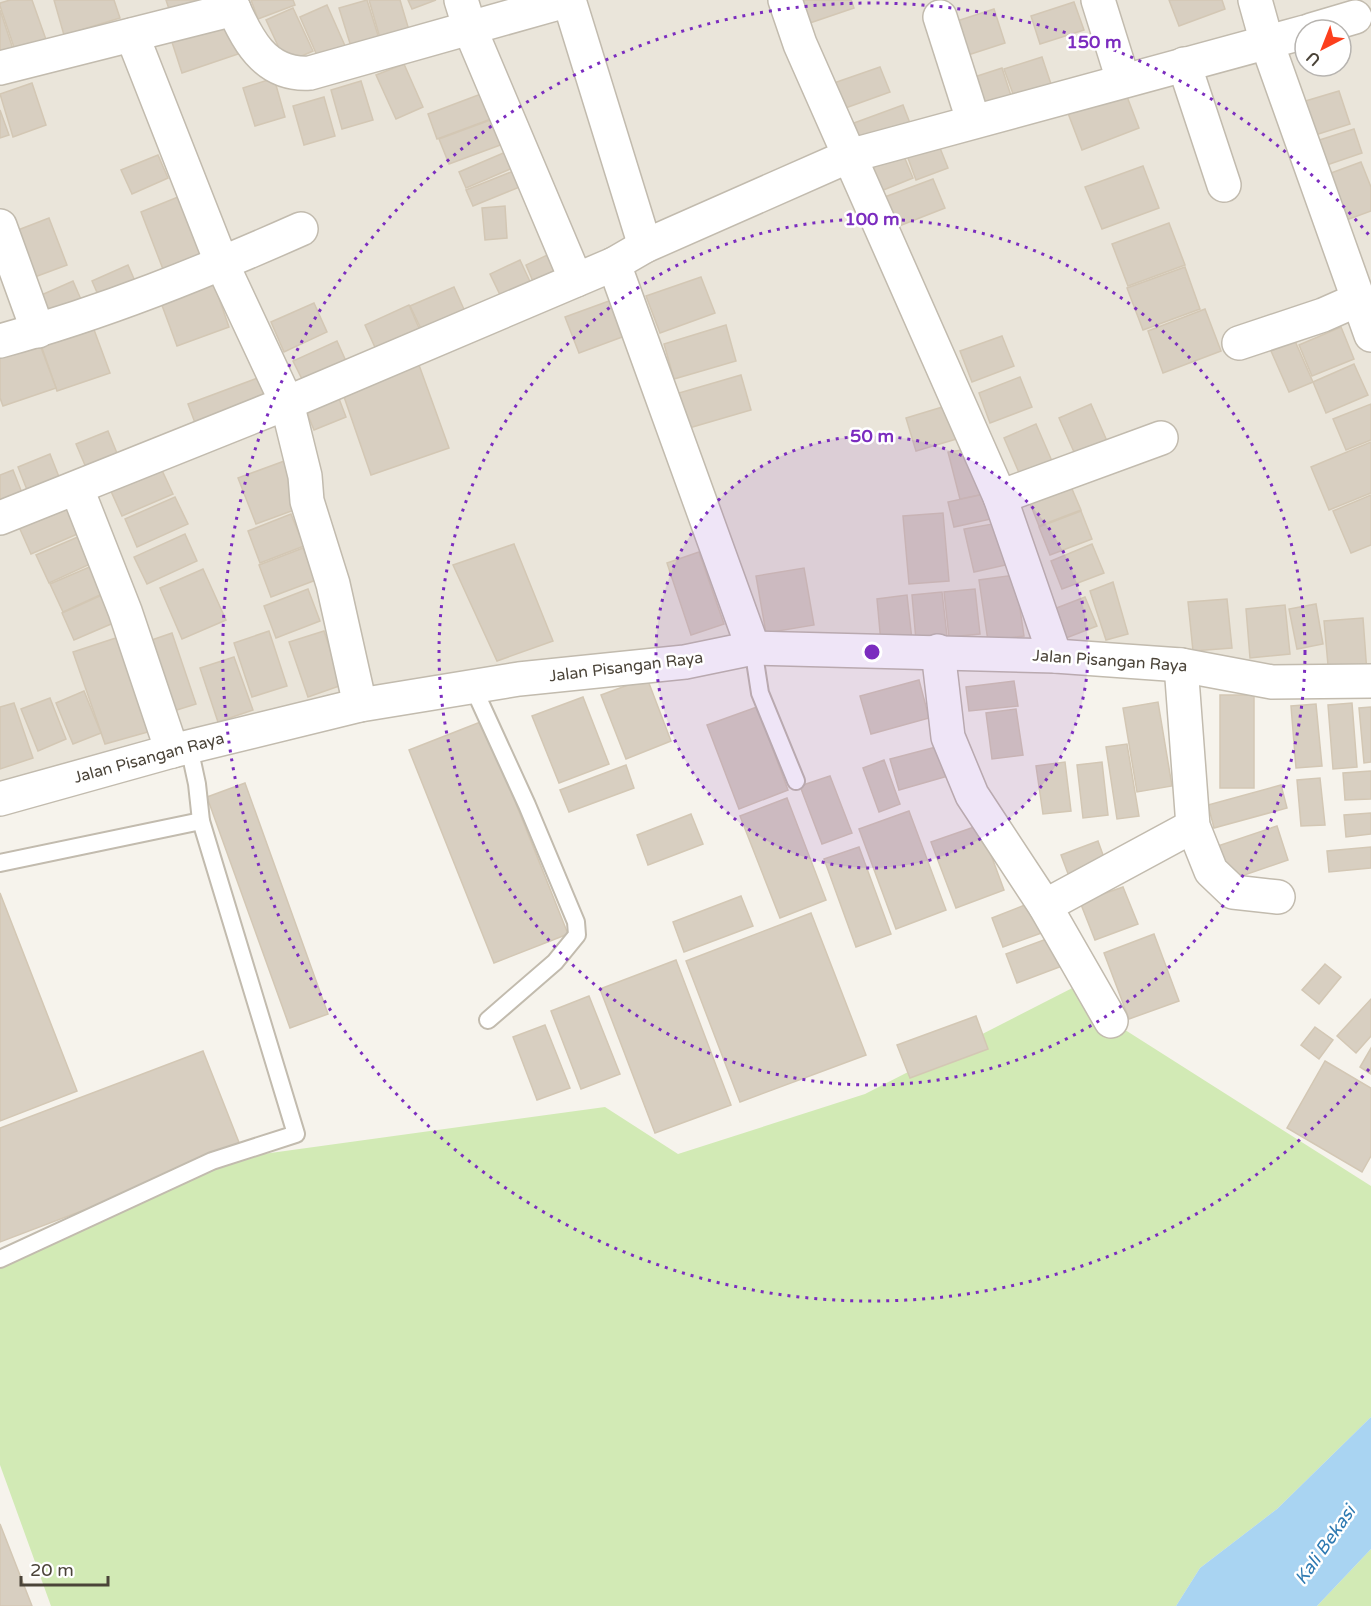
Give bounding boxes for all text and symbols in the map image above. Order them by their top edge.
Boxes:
north arrow [1293,18,1353,78]
text: 150 m [1066,31,1122,53]
text: U [1302,47,1325,70]
text: 100 m [844,208,900,230]
text: 50 m [850,425,894,447]
centre of rings [862,642,882,662]
street label: Jalan Pisangan Raya [1032,646,1188,676]
street label: Jalan Pisangan Raya [548,648,704,686]
street label: Jalan Pisangan Raya [72,728,226,788]
water label: Kali Bekasi [1290,1499,1362,1589]
scale bar [21,1549,108,1587]
text: 20 m [30,1559,74,1581]

